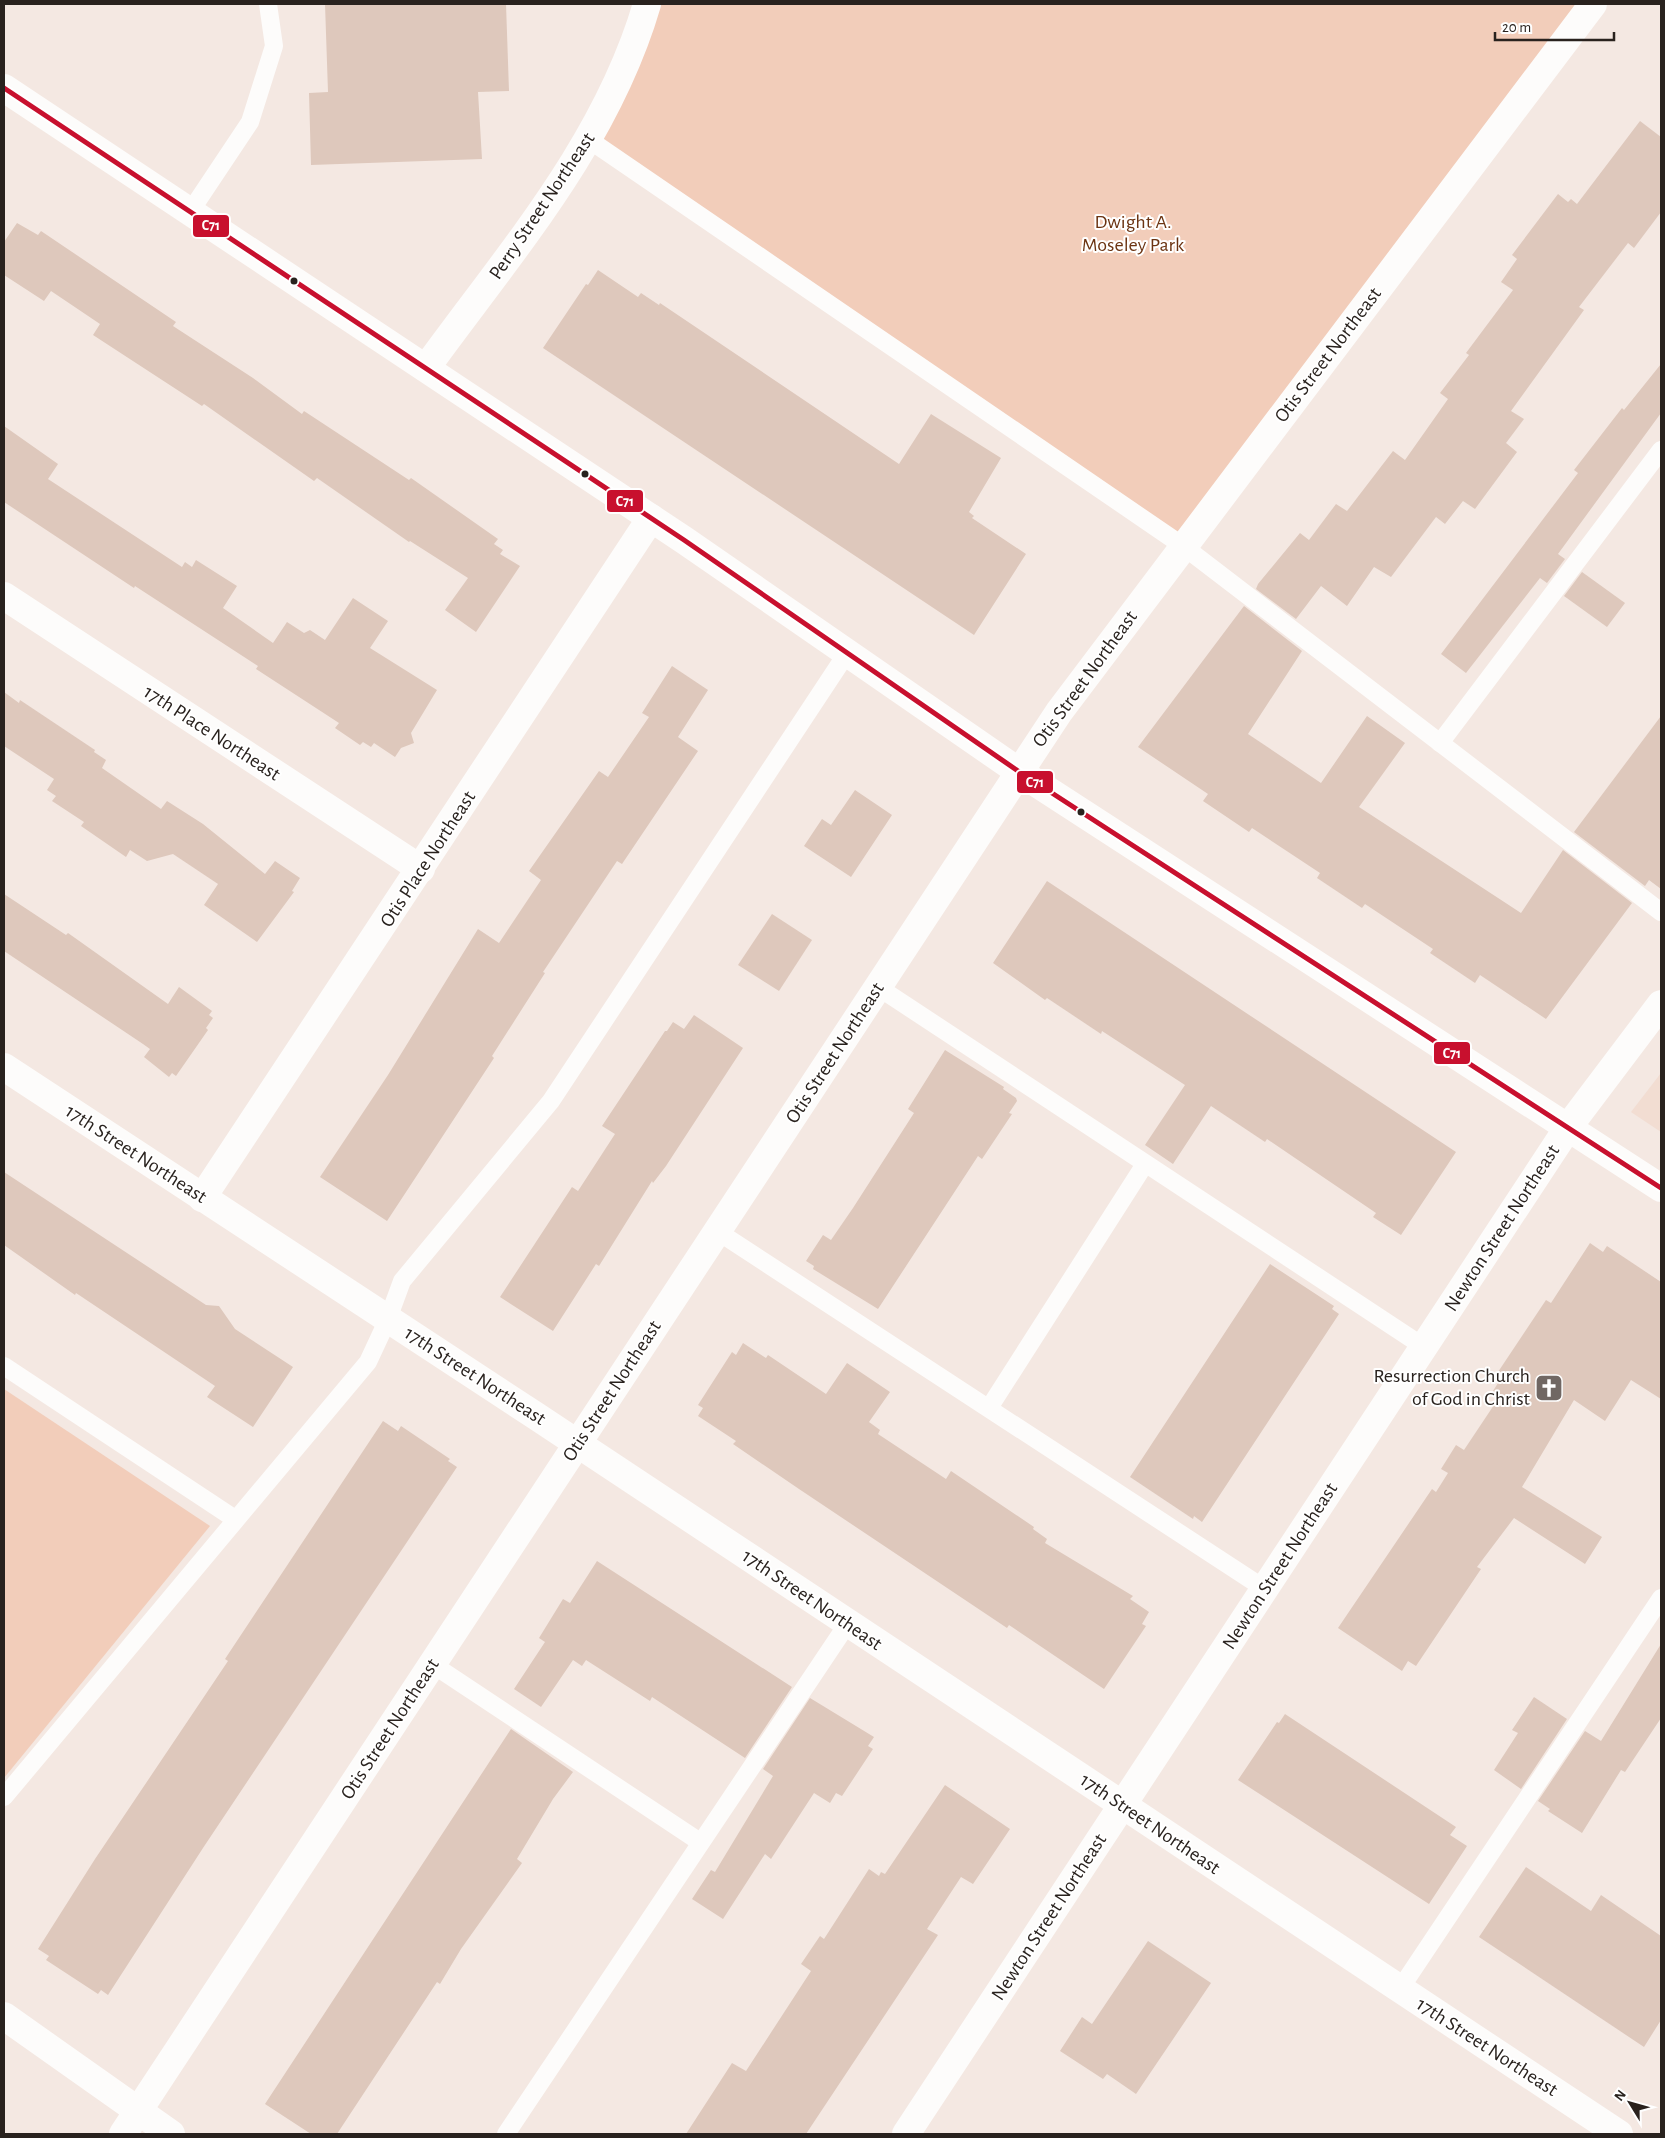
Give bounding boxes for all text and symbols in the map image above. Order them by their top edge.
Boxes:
scale bar [1495,10,1614,42]
text: 20 m [1502,20,1531,35]
street label: Perry Street Northeast [485,128,599,283]
park label: Dwight A. Moseley Park [1082,212,1184,255]
line badge: C71 [192,214,230,238]
text: C71 [202,219,220,233]
unlabelled marker [289,276,299,286]
street label: Otis Street Northeast [1271,283,1386,426]
unlabelled marker [580,469,590,479]
line badge: C71 [606,489,644,513]
text: C71 [616,495,634,509]
street label: Otis Street Northeast [1029,607,1141,751]
street label: 17th Place Northeast [140,681,284,785]
line badge: C71 [1016,770,1054,794]
text: C71 [1026,776,1044,790]
street label: Otis Place Northeast [377,787,480,931]
unlabelled marker [1076,807,1086,817]
street label: Otis Street Northeast [782,979,888,1127]
line badge: C71 [1433,1041,1471,1065]
text: C71 [1443,1047,1461,1061]
street label: 17th Street Northeast [62,1101,211,1207]
street label: Newton Street Northeast [1441,1141,1564,1315]
street label: Otis Street Northeast [559,1317,665,1465]
street label: 17th Street Northeast [401,1323,550,1429]
place label: Resurrection Church of God in Christ [1373,1366,1531,1409]
church icon: Resurrection Church of God in Christ [1534,1373,1564,1403]
street label: Newton Street Northeast [1219,1479,1342,1653]
street label: 17th Street Northeast [738,1546,886,1655]
street label: Otis Street Northeast [337,1655,443,1803]
street label: 17th Street Northeast [1076,1770,1224,1879]
street label: Newton Street Northeast [988,1830,1111,2004]
street label: 17th Street Northeast [1413,1994,1562,2100]
north arrow [1605,2078,1655,2128]
text: N [1612,2088,1629,2104]

